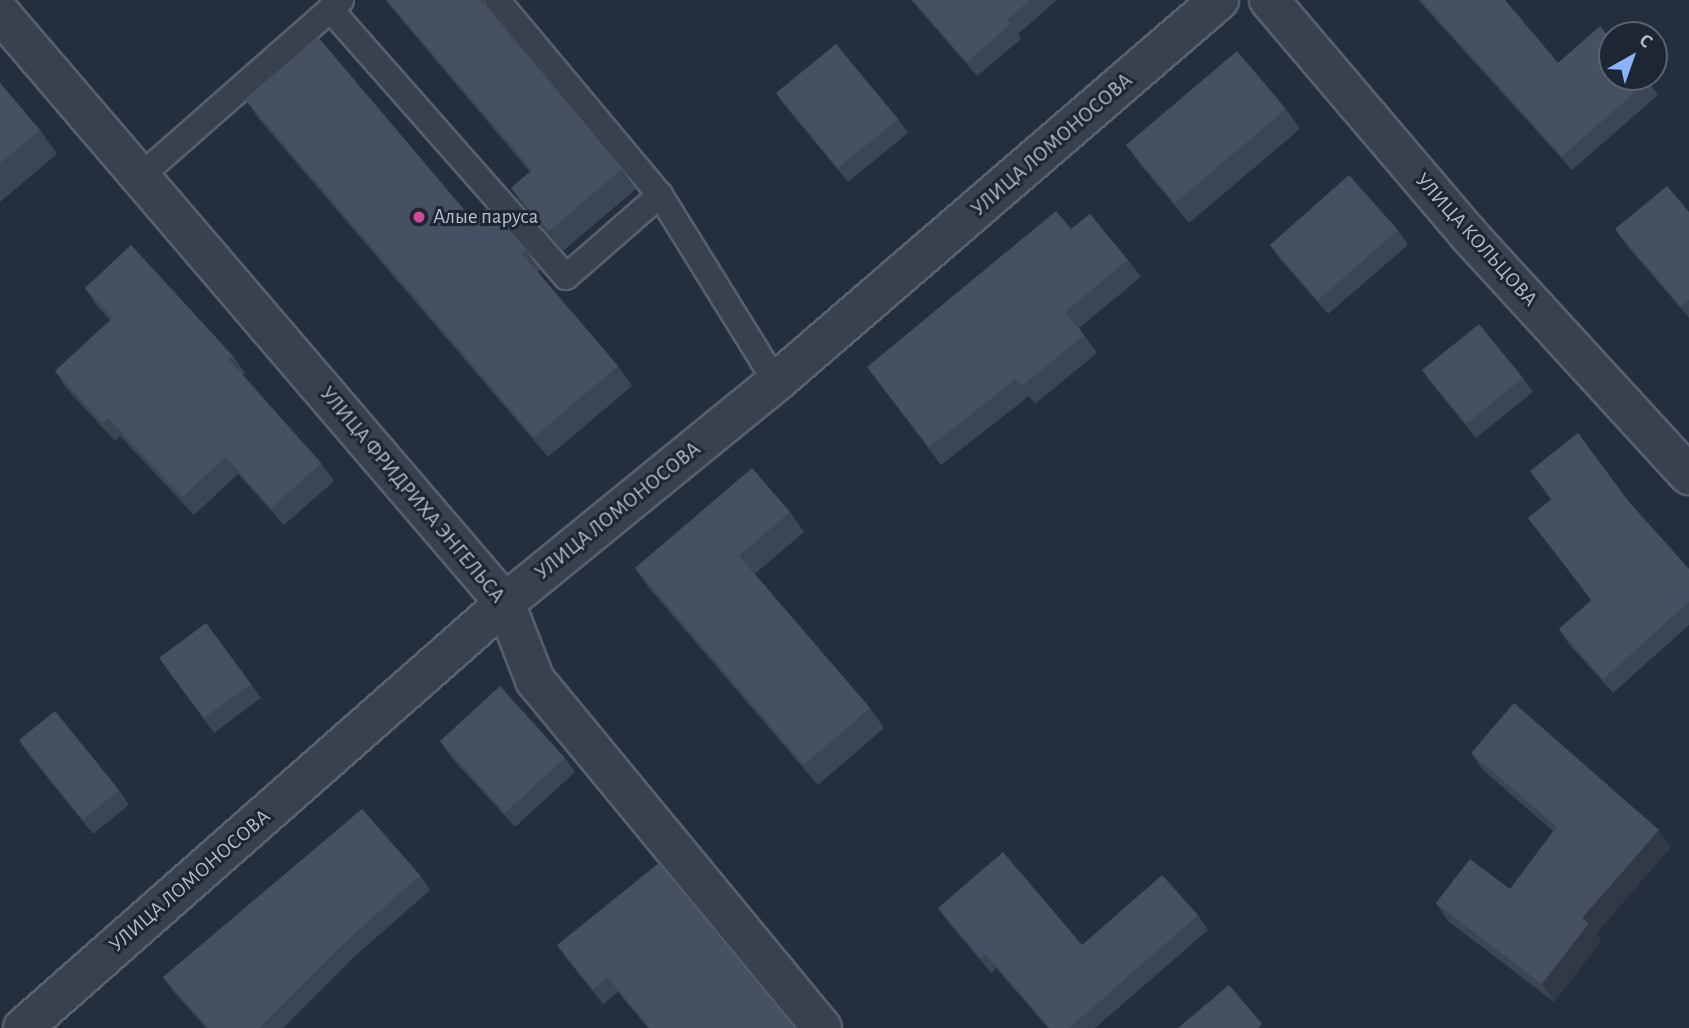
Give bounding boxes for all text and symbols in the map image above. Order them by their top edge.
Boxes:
north arrow [1598,21,1668,91]
text: С [1635,30,1656,52]
street label: УЛИЦА ЛОМОНОСОВА [966,68,1138,222]
street label: УЛИЦА КОЛЬЦОВА [1409,168,1543,312]
place label: Алые паруса [433,204,538,230]
marker: Алые паруса [411,209,427,225]
street label: УЛИЦА ФРИДРИХА ЭНГЕЛЬСА [314,382,510,608]
street label: УЛИЦА ЛОМОНОСОВА [530,437,706,585]
street label: УЛИЦА ЛОМОНОСОВА [104,804,276,958]

